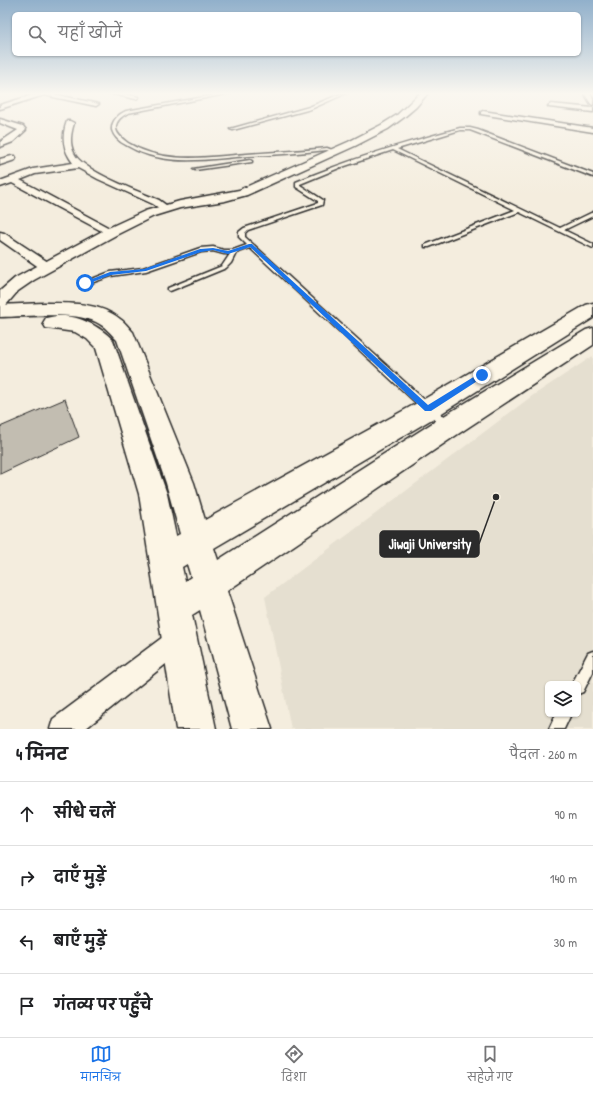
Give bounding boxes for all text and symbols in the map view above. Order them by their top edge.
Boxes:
search box [12,12,581,56]
text: यहाँ खोजें [58,22,122,43]
icon: search [26,23,48,45]
route start [76,274,94,292]
route end [473,366,491,384]
callout: Jiwaji University [380,531,479,557]
text: Jiwaji University [389,534,472,555]
map controls [545,681,581,717]
button: layers [545,681,581,717]
text: 4 मिनट [16,742,68,765]
text: पैदल · 260 m [509,745,577,763]
text: सीधे चलें [54,802,115,823]
icon: ahead [16,803,38,825]
text: 90 m [555,805,577,823]
text: दाएँ मुड़ें [54,866,106,887]
icon: right [16,867,38,889]
text: 140 m [550,869,577,887]
text: बाएँ मुड़ें [54,930,106,951]
icon: left [16,931,38,953]
text: 30 m [554,933,577,951]
text: गंतव्य पर पहुँचे [54,994,152,1015]
icon: arrive [16,995,38,1017]
tab: मानचित्र [80,1043,121,1089]
tab: दिशा [281,1043,306,1089]
tab: सहेजे गए [467,1043,513,1089]

